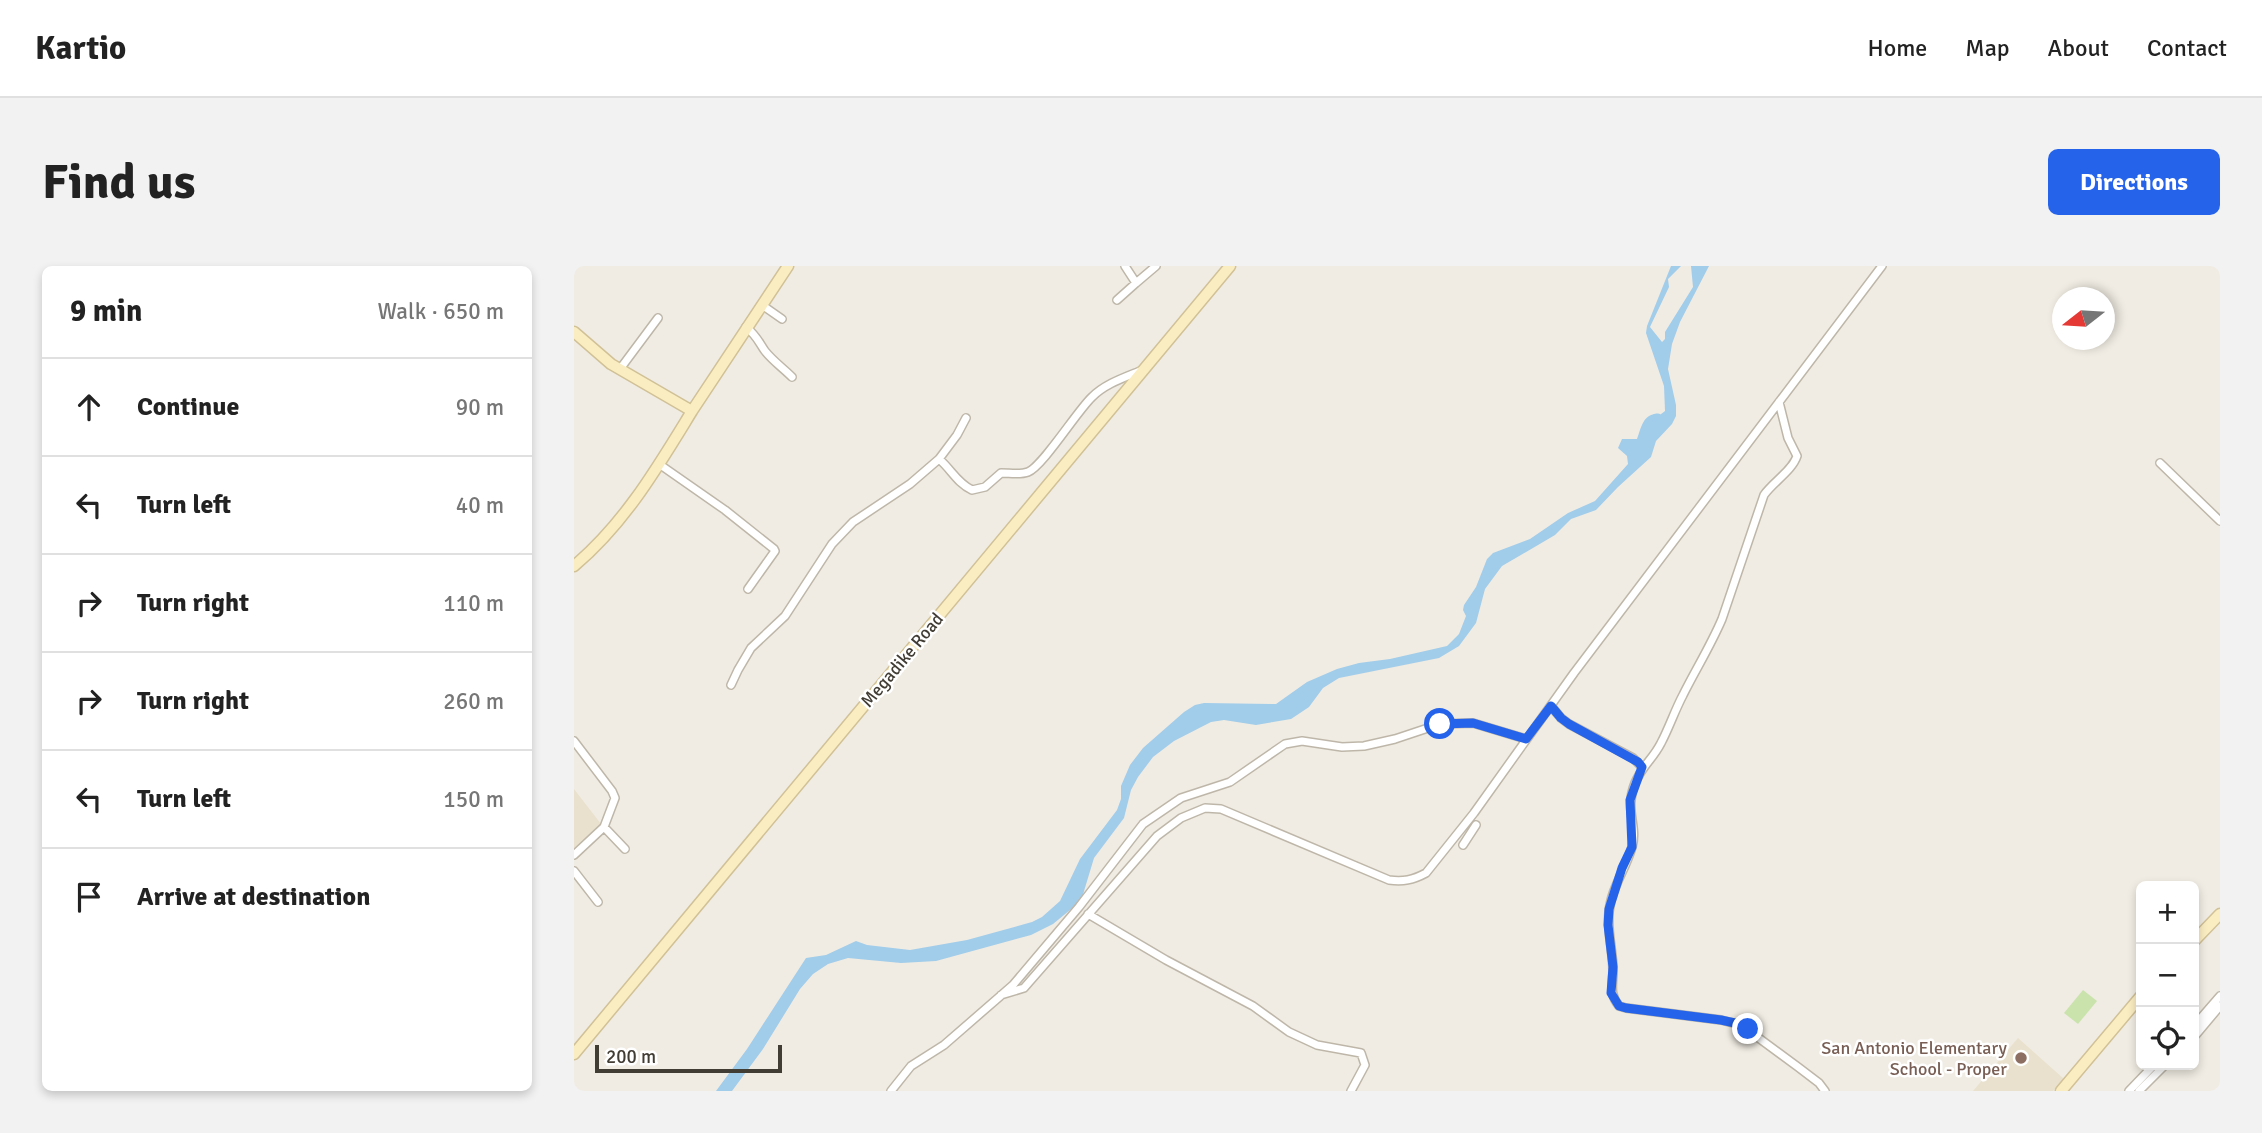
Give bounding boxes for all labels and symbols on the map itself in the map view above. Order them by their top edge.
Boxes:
north arrow [2052,287,2115,350]
street label: Megadike Road [856,608,948,712]
route start [1424,708,1455,739]
route end [1732,1013,1763,1044]
place label: San Antonio Elementary School - Proper [1821,1037,2008,1080]
scale bar [595,1042,782,1074]
marker: San Antonio Elementary School - Proper [2013,1050,2029,1066]

